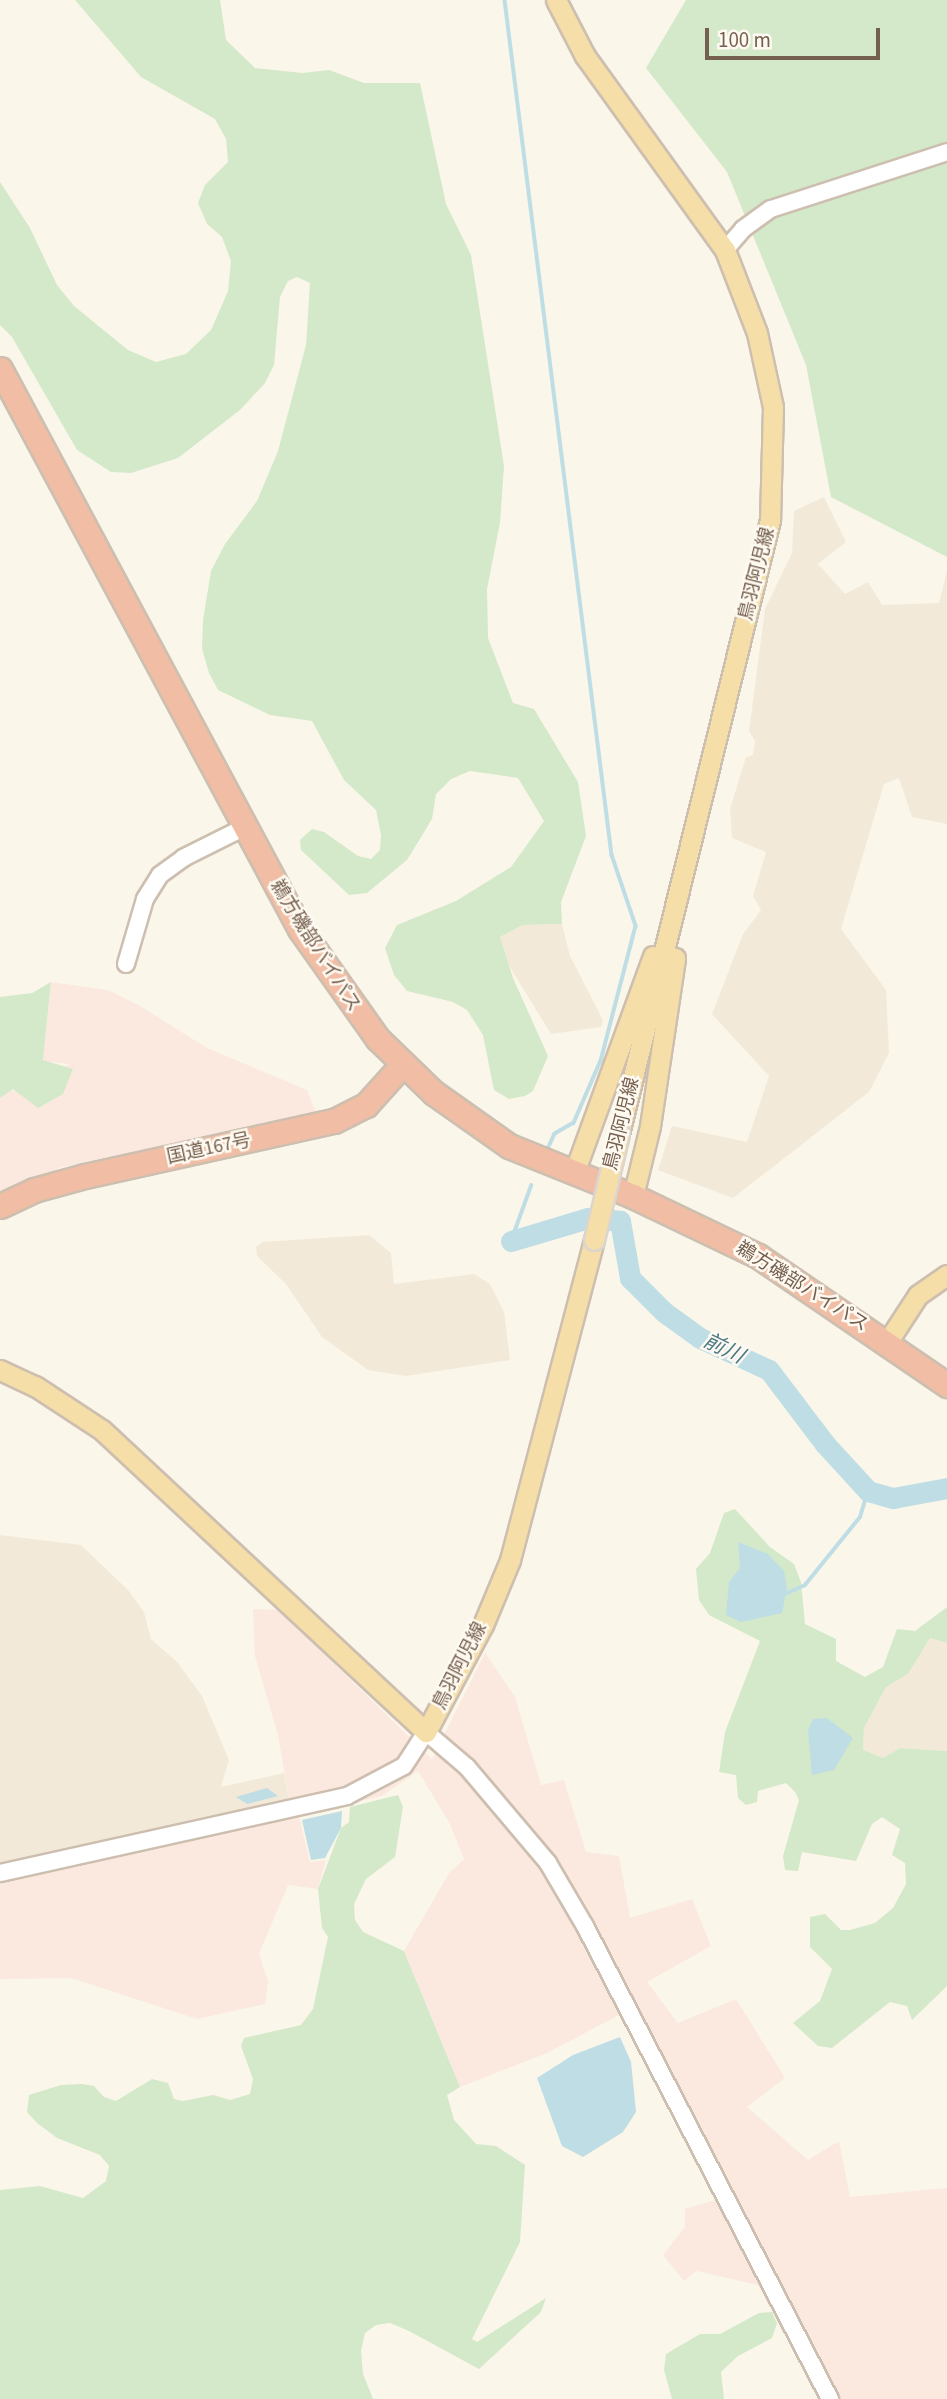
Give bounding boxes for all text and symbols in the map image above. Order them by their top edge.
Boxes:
scale bar [709,14,884,58]
text: 100 m [718,25,771,55]
street label: 鳥羽阿児線 [734,525,780,623]
street label: 鵜方磯部バイパス [265,876,365,1016]
street label: 鳥羽阿児線 [599,1075,645,1173]
street label: 国道167号 [165,1129,253,1169]
street label: 鵜方磯部バイパス [732,1237,872,1337]
water label: 前川 [700,1327,748,1369]
street label: 鳥羽阿児線 [428,1619,492,1713]

